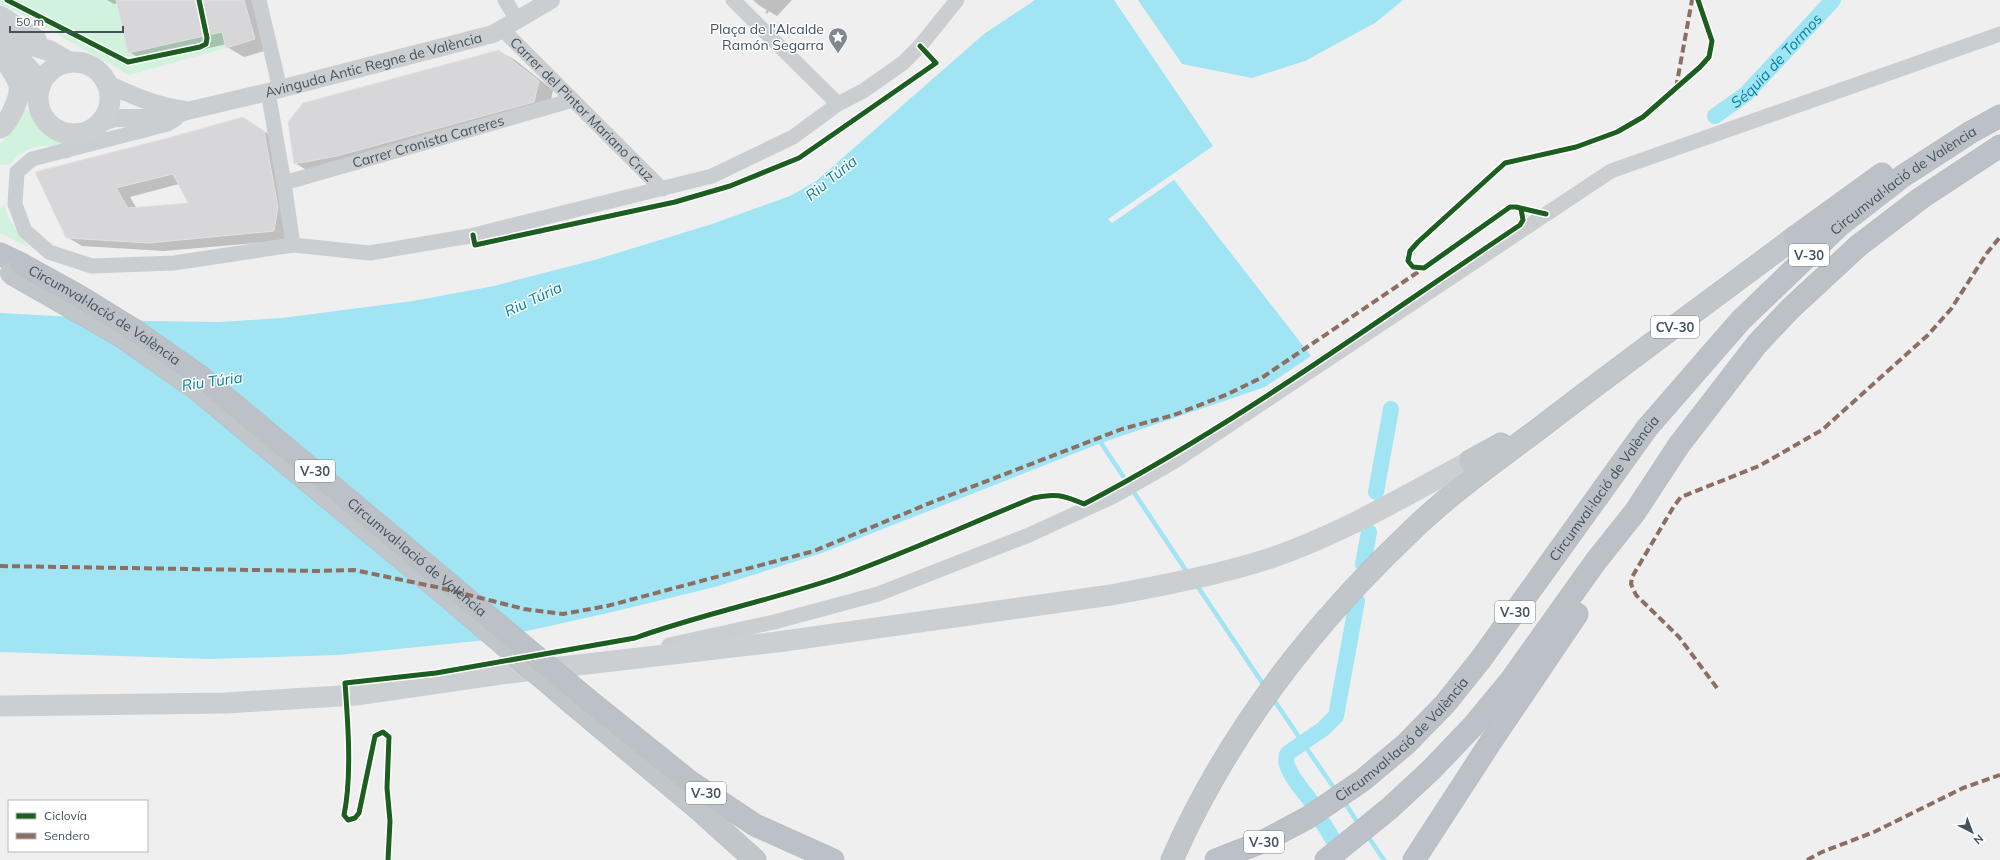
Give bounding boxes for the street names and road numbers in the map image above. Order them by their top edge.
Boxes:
street label: Avinguda Antic Regne de València [263,28,484,101]
street label: Carrer del Pintor Mariano Cruz [506,33,658,185]
street label: Carrer Cronista Carreres [350,111,506,172]
street label: Circumval·lació de València [1826,122,1979,239]
road number: V-30 [1789,244,1829,266]
street label: Circumval·lació de València [25,261,184,369]
road number: CV-30 [1651,316,1699,338]
street label: Circumval·lació de València [1545,412,1663,565]
road number: V-30 [295,460,335,482]
street label: Circumval·lació de València [344,494,490,620]
road number: V-30 [1495,601,1535,623]
street label: Circumval·lació de València [1331,673,1472,806]
road number: V-30 [686,782,726,804]
road number: V-30 [1244,831,1284,853]

